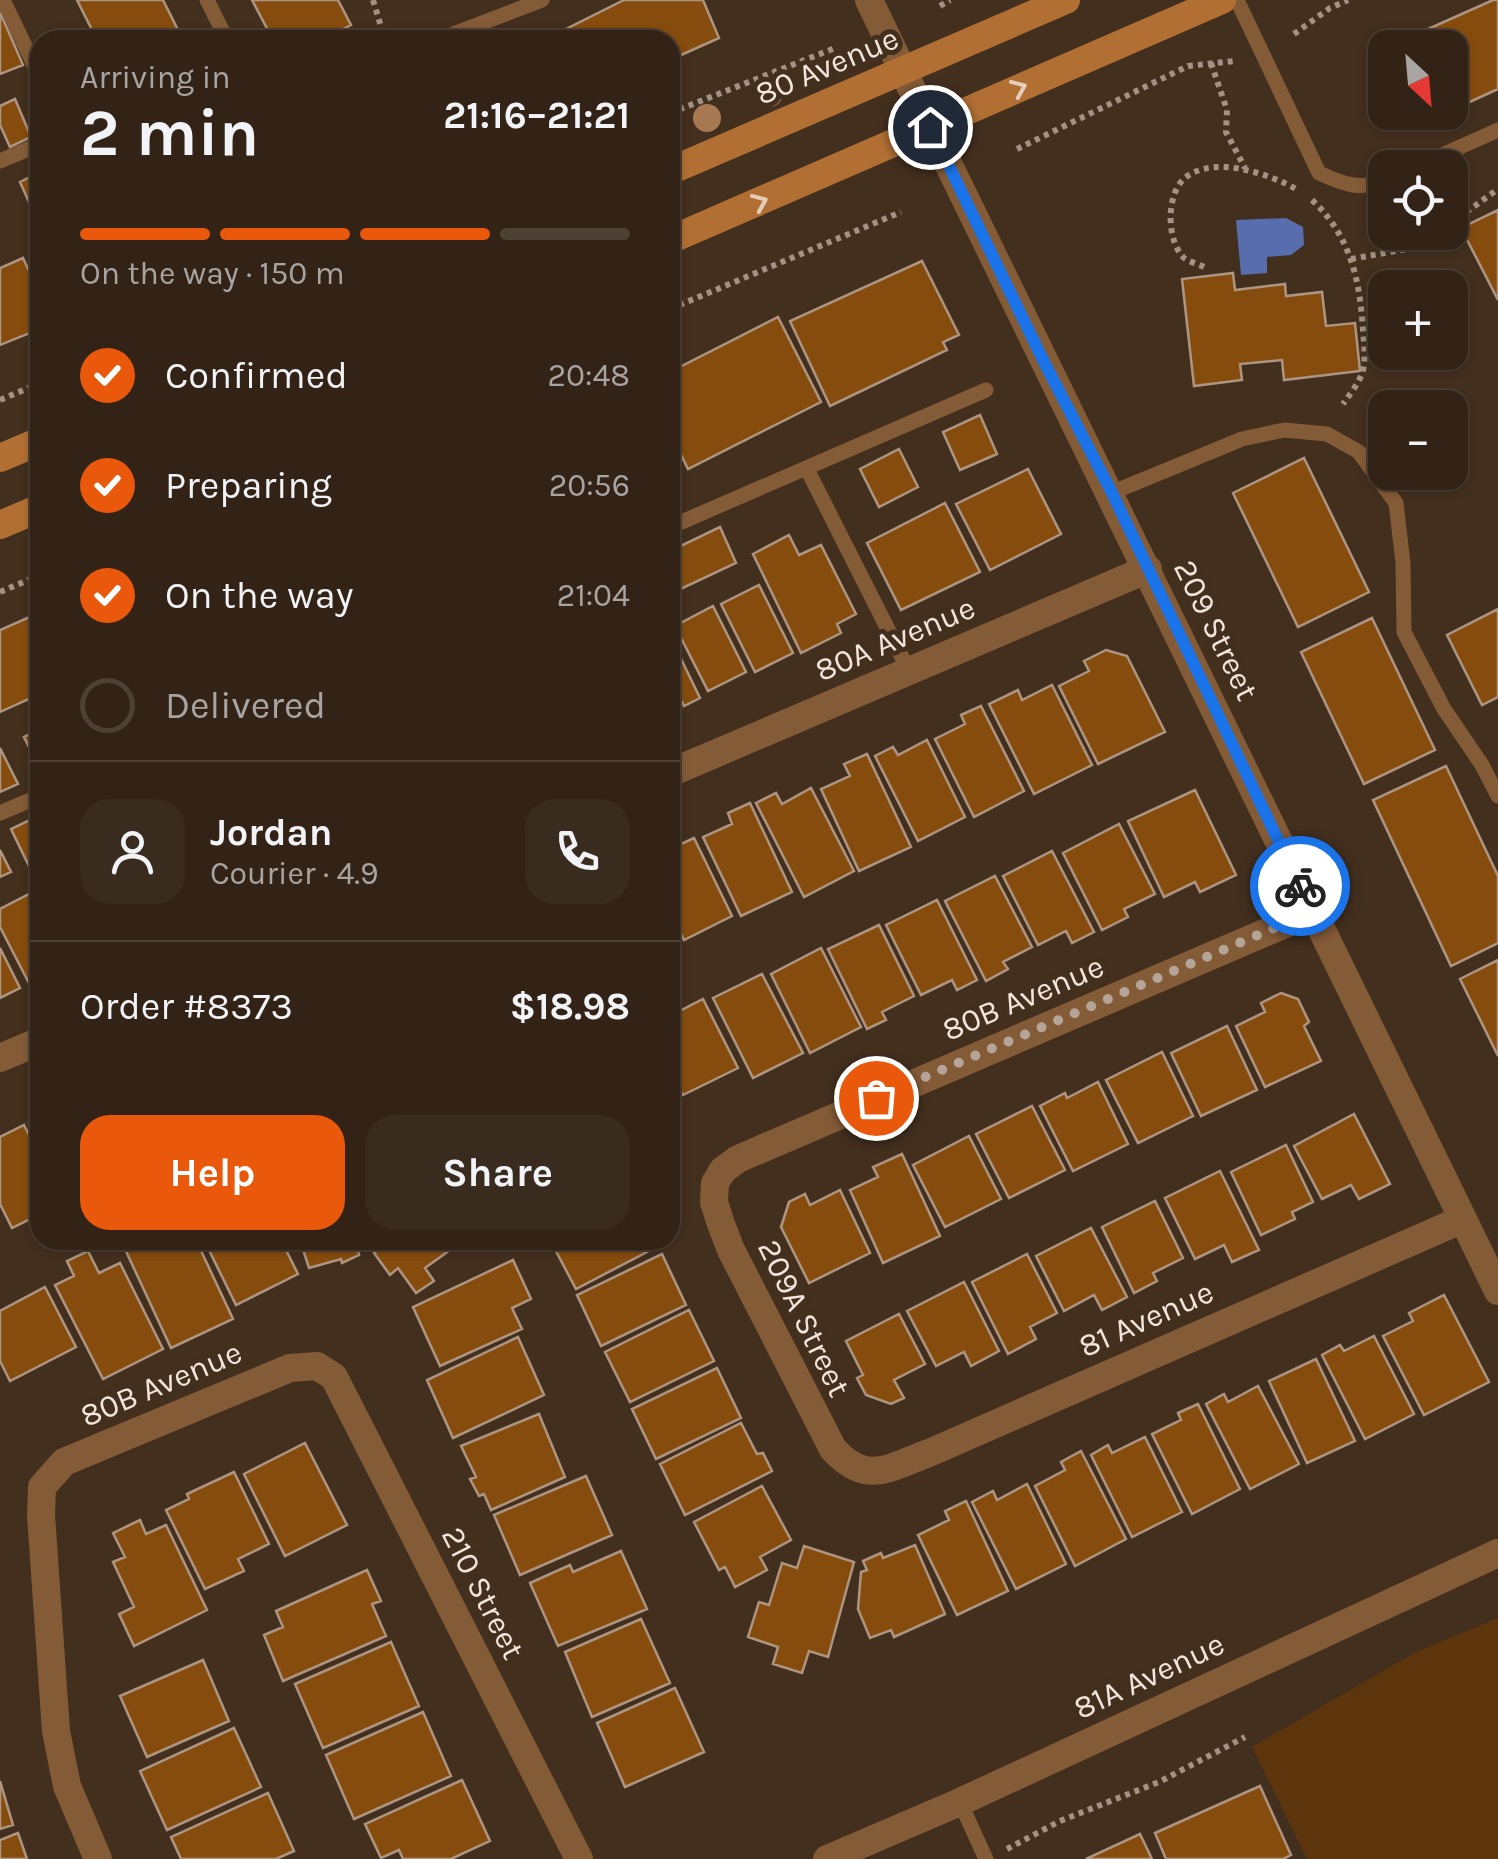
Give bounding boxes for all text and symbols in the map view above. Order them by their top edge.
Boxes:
street label: 80 Avenue [750,19,904,113]
north arrow [1368,30,1468,130]
map controls [1368,30,1468,490]
text: Arriving in [80,59,231,96]
one-way arrow [1009,80,1027,100]
pin [888,85,973,170]
text: 21:16–21:21 [443,93,630,138]
text: 2 min [80,95,259,171]
icon: home [903,100,958,155]
button: locate [1368,150,1468,250]
one-way arrow [750,193,768,213]
text: On the way · 150 m [80,255,345,292]
button: + [1368,270,1468,370]
icon: check [80,348,135,403]
text: Confirmed [165,353,348,398]
text: 20:48 [548,357,630,394]
button: − [1368,390,1468,490]
icon: check [80,458,135,513]
text: Preparing [165,463,332,508]
text: 20:56 [549,467,630,504]
street label: 209 Street [1166,554,1266,706]
icon: check [80,568,135,623]
text: On the way [165,573,353,618]
text: 21:04 [557,577,630,614]
street label: 80A Avenue [810,589,980,689]
text: Delivered [165,683,326,728]
button: person [80,799,185,904]
button: phone [525,799,630,904]
text: Jordan [210,810,333,855]
courier [1250,836,1350,936]
text: Courier · 4.9 [210,855,379,892]
icon: bike [1273,859,1328,914]
street label: 80B Avenue [937,947,1109,1049]
text: Order #8373 [80,984,293,1029]
text: $18.98 [510,984,630,1029]
pin [834,1056,919,1141]
icon: bag [849,1071,904,1126]
button: Help [80,1115,345,1230]
button: Share [365,1115,630,1230]
street label: 209A Street [750,1234,858,1402]
street label: 81 Avenue [1073,1273,1219,1365]
street label: 80B Avenue [75,1333,247,1435]
street label: 210 Street [434,1521,532,1665]
street label: 81A Avenue [1068,1625,1230,1727]

